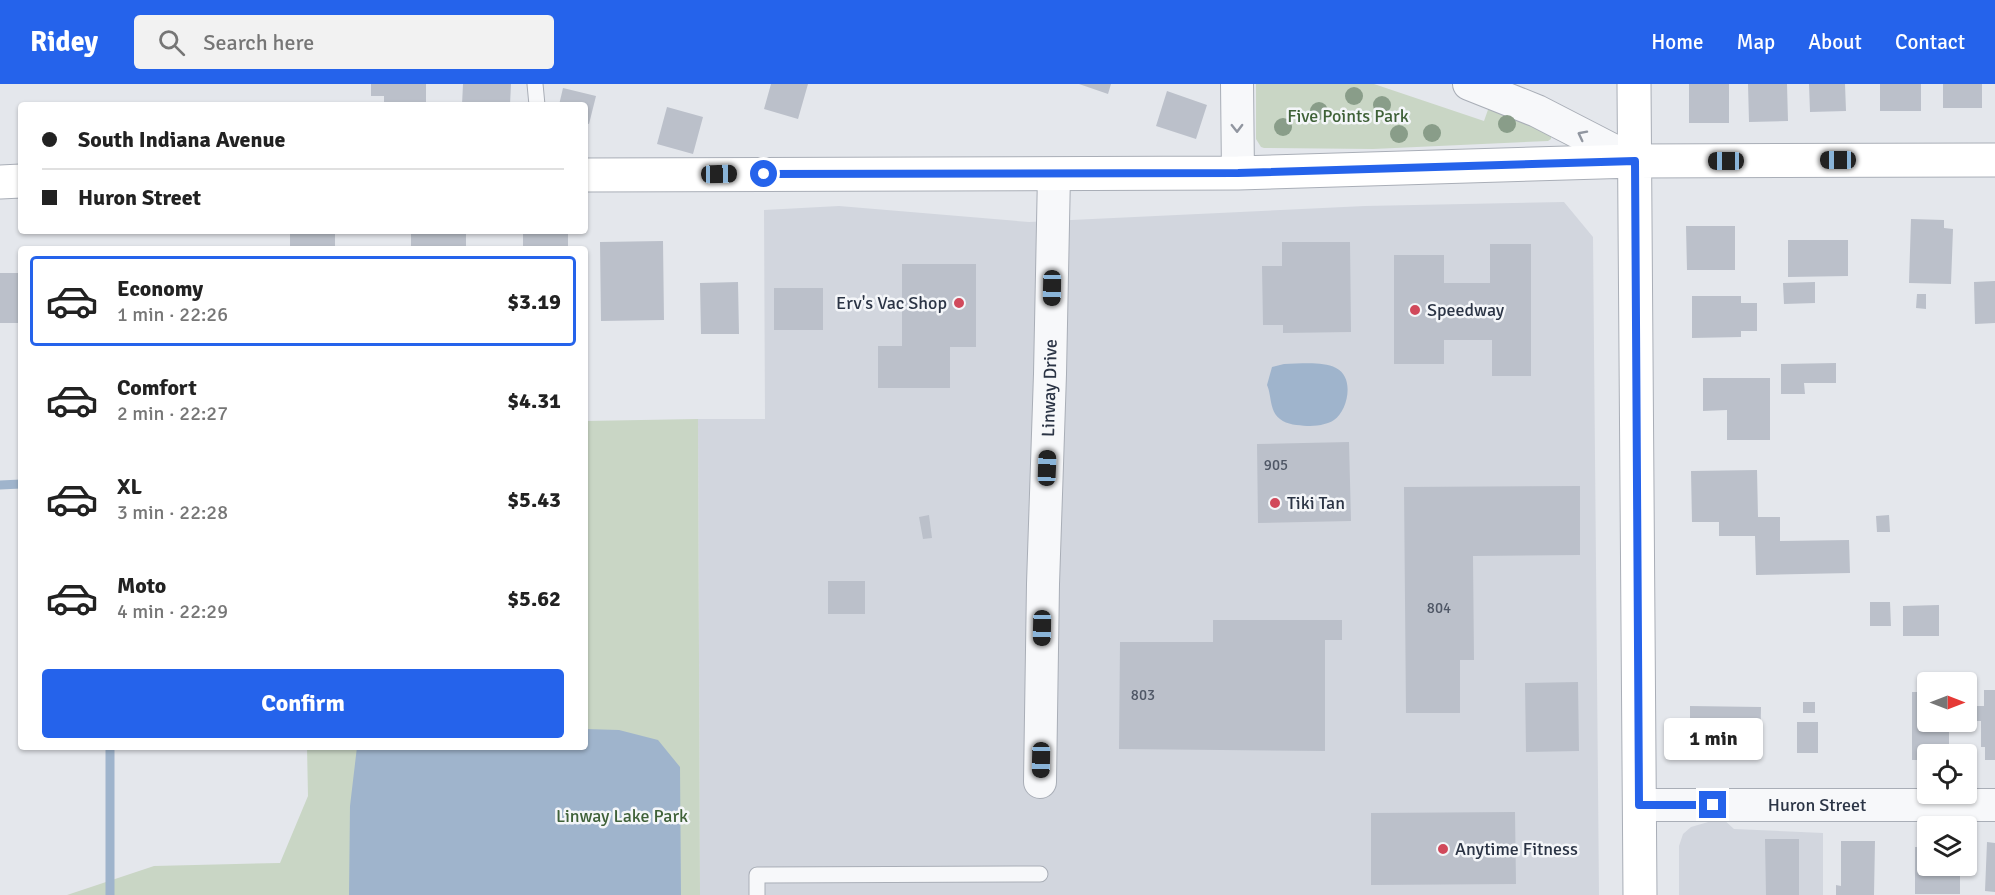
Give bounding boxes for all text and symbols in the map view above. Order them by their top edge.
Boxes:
search box [134,15,554,69]
text: Ridey [30,25,98,59]
icon: search [155,26,188,59]
text: Search here [203,29,314,56]
text: Home [1651,29,1704,55]
text: Map [1737,29,1775,55]
text: About [1808,29,1862,55]
text: Contact [1895,29,1965,55]
park label: Five Points Park [1287,105,1409,127]
one-way arrow [1231,124,1243,133]
text: South Indiana Avenue [78,126,286,153]
one-way arrow [1578,131,1589,142]
car [1820,151,1856,169]
car [1708,152,1744,170]
route start [750,160,777,187]
car [701,165,737,183]
text: Huron Street [78,184,201,211]
car [1043,270,1061,306]
icon: car [45,274,99,328]
text: Economy [117,275,203,302]
text: $3.19 [507,288,561,315]
place label: Erv's Vac Shop [836,292,947,314]
marker: Erv's Vac Shop [952,296,966,310]
place label: Speedway [1427,299,1505,321]
text: 1 min · 22:26 [117,302,228,327]
marker: Speedway [1408,303,1422,317]
street label: Linway Drive [1037,339,1062,437]
icon: car [45,373,99,427]
text: Comfort [117,374,197,401]
text: $4.31 [507,387,561,414]
text: 2 min · 22:27 [117,401,228,426]
car [1037,450,1057,486]
house number: 905 [1264,456,1288,474]
icon: car [45,472,99,526]
text: XL [117,473,142,500]
text: $5.43 [507,486,561,513]
place label: Tiki Tan [1287,492,1345,514]
marker: Tiki Tan [1268,496,1282,510]
text: 3 min · 22:28 [117,500,228,525]
icon: car [45,571,99,625]
text: Moto [117,572,166,599]
text: $5.62 [507,585,561,612]
text: 4 min · 22:29 [117,599,228,624]
house number: 804 [1427,599,1451,617]
car [1033,610,1051,646]
button: Confirm [42,669,564,738]
north arrow [1917,672,1977,732]
map controls [1917,672,1977,876]
house number: 803 [1131,686,1155,704]
callout: 1 min [1664,718,1762,760]
text: 1 min [1689,726,1738,751]
car [1032,742,1050,778]
button: locate [1917,744,1977,804]
route end [1699,791,1726,818]
street label: Huron Street [1768,794,1866,816]
park label: Linway Lake Park [556,805,688,827]
button: layers [1917,816,1977,876]
place label: Anytime Fitness [1455,838,1578,860]
marker: Anytime Fitness [1436,842,1450,856]

